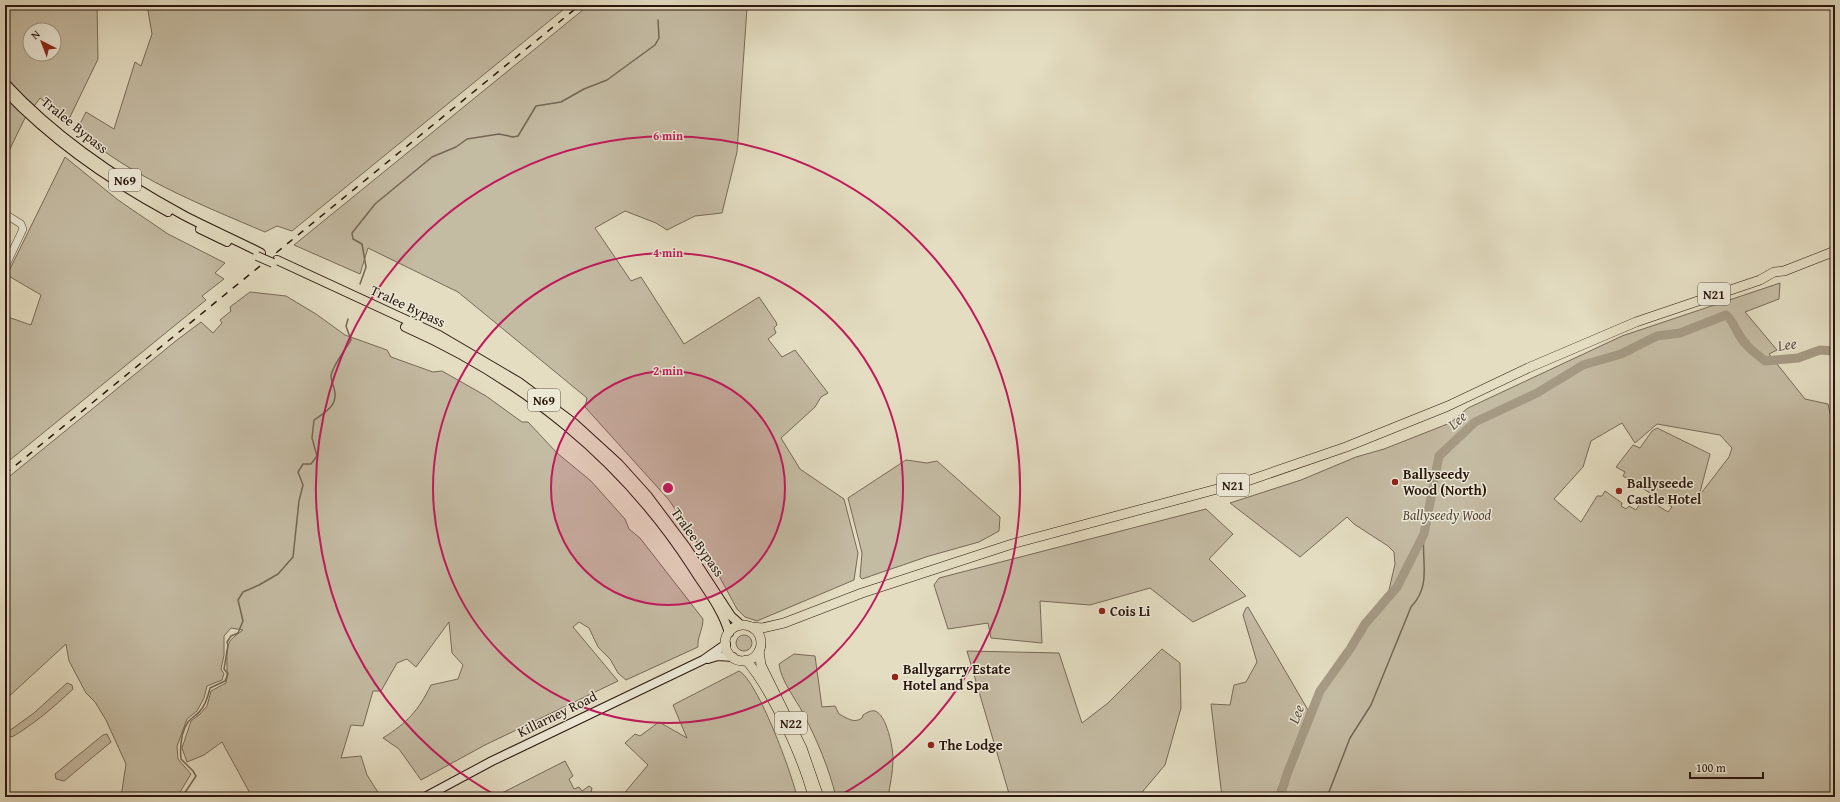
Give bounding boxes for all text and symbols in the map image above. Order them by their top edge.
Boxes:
north arrow [22,22,62,62]
text: N [27,26,44,43]
street label: Tralee Bypass [37,92,113,158]
text: 6 min [653,127,683,144]
road number: N69 [109,169,141,191]
text: 4 min [653,244,683,261]
street label: Tralee Bypass [367,280,449,332]
road number: N21 [1698,283,1730,305]
water label: Lee [1775,332,1798,356]
text: 2 min [653,362,683,379]
road number: N69 [528,389,560,411]
water label: Lee [1442,406,1471,435]
place label: Ballyseedy Wood (North) [1403,464,1487,500]
place label: Ballyseede Castle Hotel [1627,473,1702,509]
road number: N21 [1217,474,1249,496]
marker: Ballyseedy Wood (North) [1390,477,1400,487]
centre of rings [661,481,675,495]
marker: Ballyseede Castle Hotel [1614,486,1624,496]
street label: Tralee Bypass [667,503,729,581]
park label: Ballyseedy Wood [1402,505,1491,525]
place label: Cois Li [1110,601,1151,621]
marker: Cois Li [1097,606,1107,616]
place label: Ballygarry Estate Hotel and Spa [903,659,1011,695]
marker: Ballygarry Estate Hotel and Spa [890,672,900,682]
street label: Killarney Road [514,686,601,742]
water label: Lee [1282,701,1309,728]
road number: N22 [775,712,807,734]
place label: The Lodge [939,735,1003,755]
marker: The Lodge [926,740,936,750]
scale bar [1690,754,1763,780]
text: 100 m [1696,759,1726,776]

